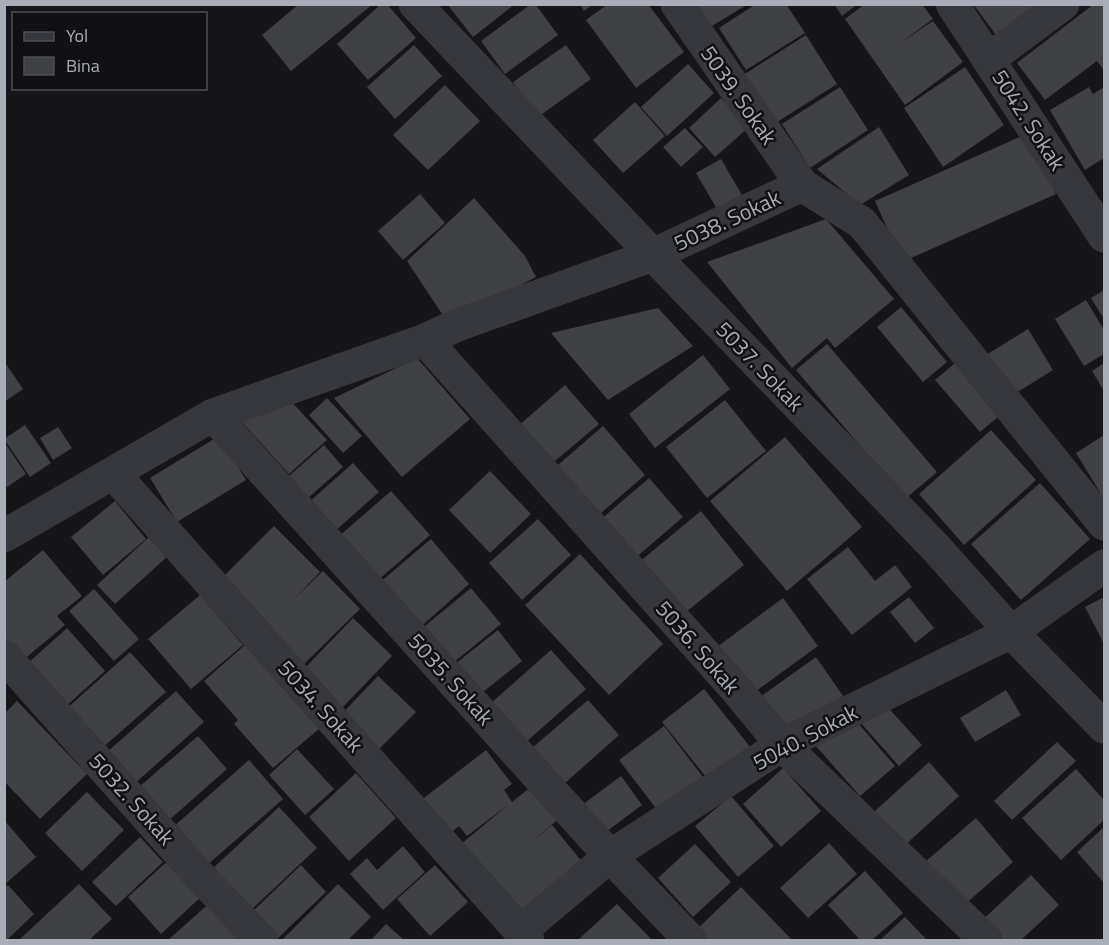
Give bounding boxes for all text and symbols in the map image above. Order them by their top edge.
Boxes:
legend [12,12,207,90]
text: Yol [66,22,88,49]
street label: 5039. Sokak [692,38,786,152]
text: Bina [66,52,100,79]
street label: 5042. Sokak [984,63,1075,178]
street label: 5038. Sokak [668,180,786,260]
street label: 5037. Sokak [708,313,812,419]
street label: 5036. Sokak [648,593,749,702]
street label: 5035. Sokak [400,625,502,733]
street label: 5034. Sokak [270,652,372,760]
street label: 5040. Sokak [746,695,864,779]
street label: 5032. Sokak [81,745,183,853]

